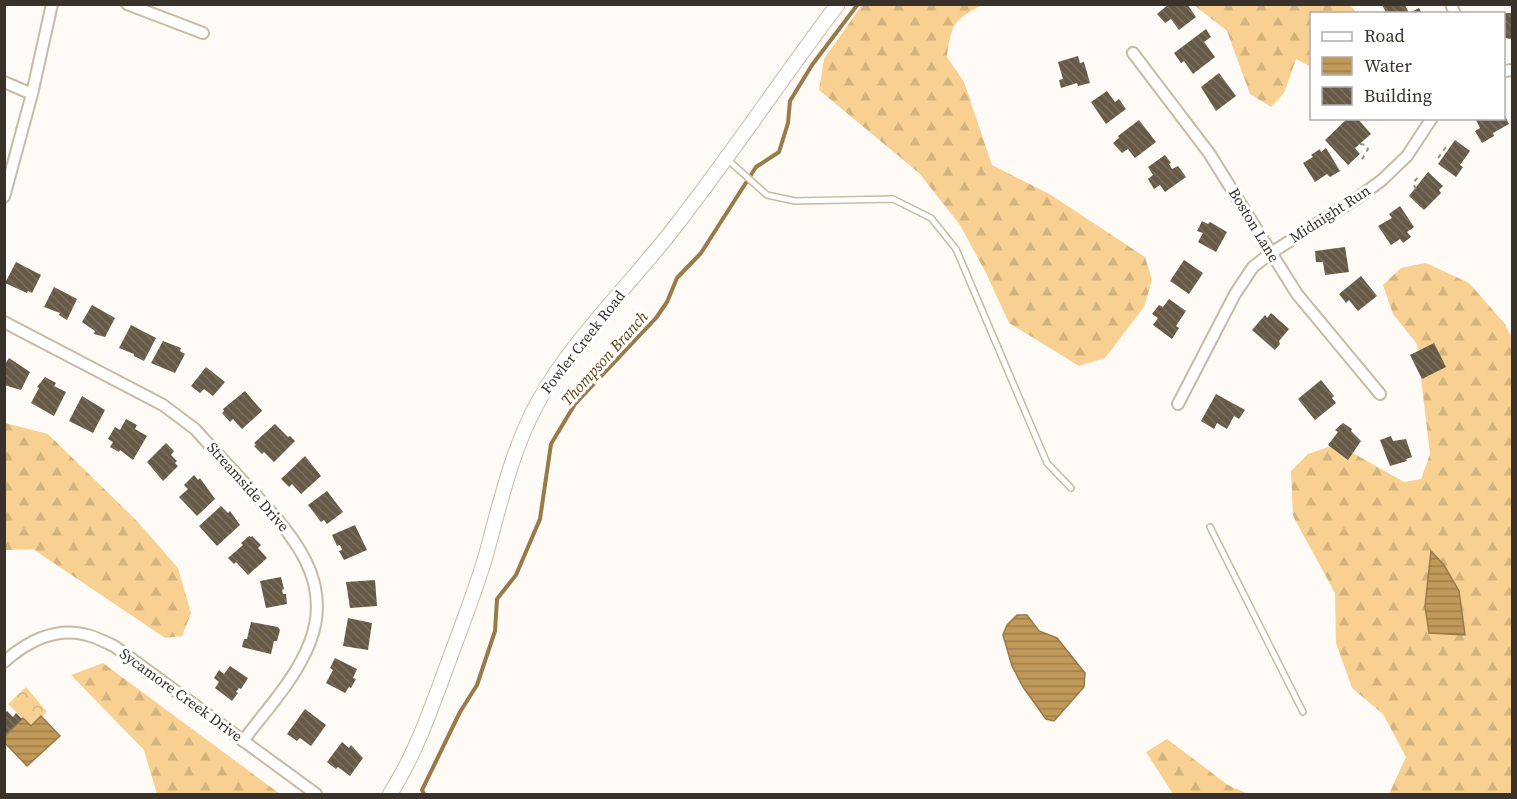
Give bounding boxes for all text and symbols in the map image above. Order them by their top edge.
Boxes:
legend [1310,12,1505,120]
text: Road [1364,23,1405,48]
text: Water [1364,53,1412,78]
text: Building [1364,83,1432,108]
street label: Midnight Run [1285,180,1374,248]
street label: Boston Lane [1224,184,1285,266]
street label: Fowler Creek Road [536,285,630,398]
water label: Thompson Branch [556,306,653,410]
street label: Streamside Drive [202,437,295,536]
street label: Sycamore Creek Drive [115,643,247,747]

